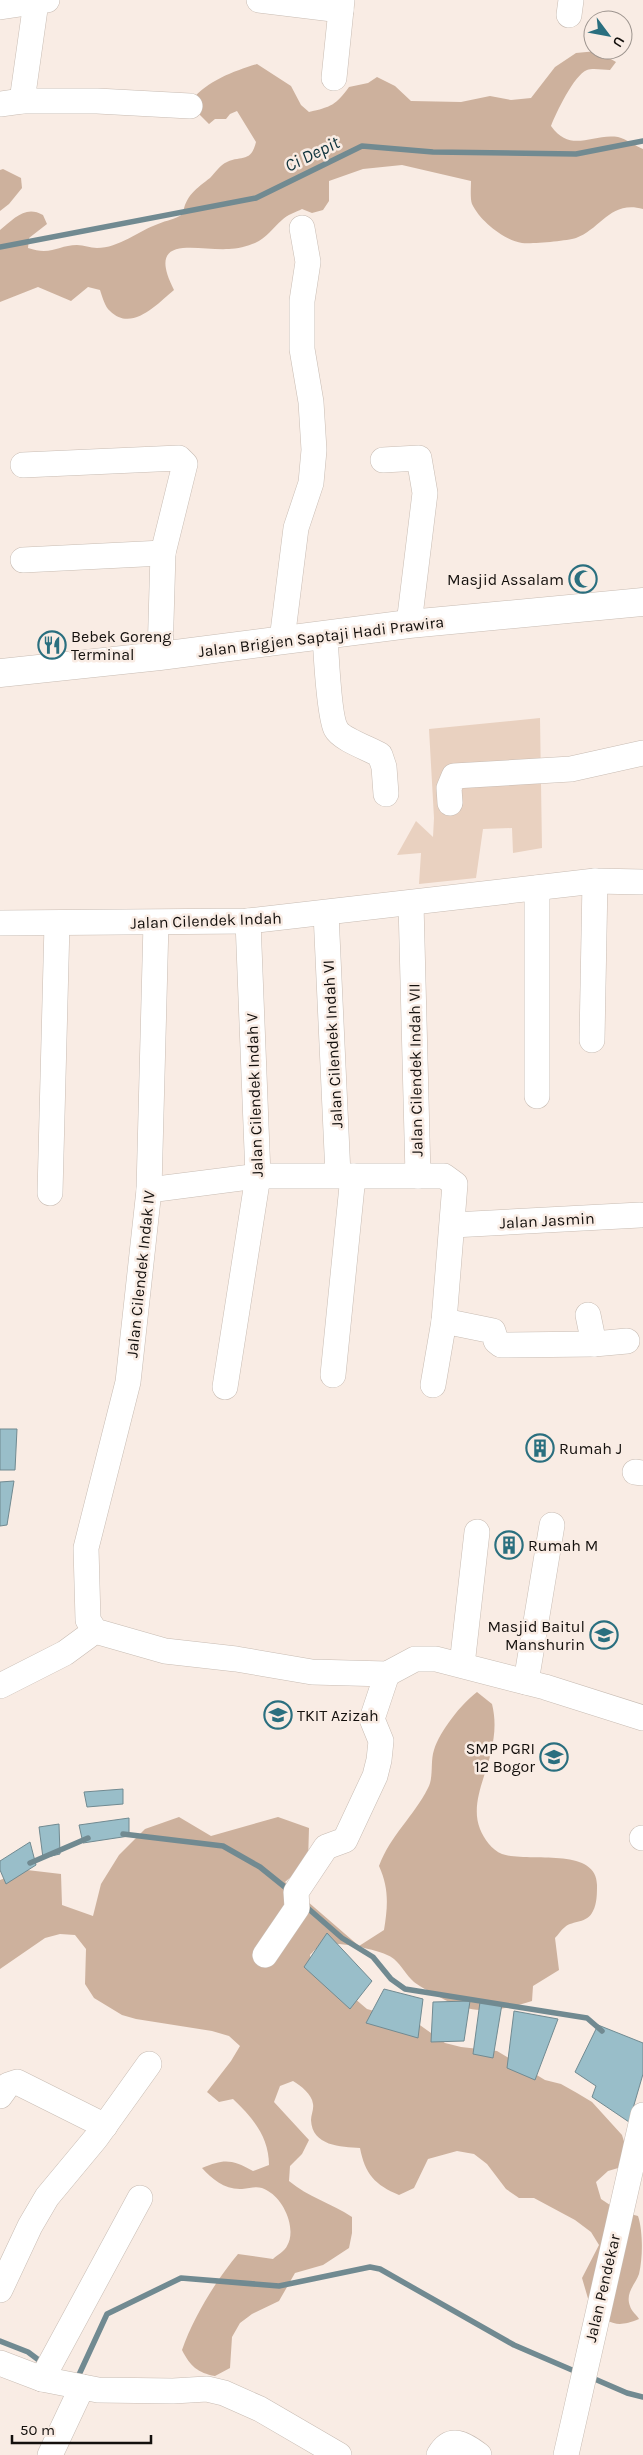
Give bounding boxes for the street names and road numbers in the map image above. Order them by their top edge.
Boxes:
street label: Jalan Brigjen Saptaji Hadi Prawira [197,612,445,661]
street label: Jalan Cilendek Indah [130,908,282,933]
street label: Jalan Cilendek Indah VI [319,959,346,1129]
street label: Jalan Cilendek Indah VII [404,983,427,1157]
street label: Jalan Cilendek Indah V [242,1013,267,1177]
street label: Jalan Cilendek Indak IV [122,1189,159,1359]
street label: Jalan Jasmin [499,1209,595,1232]
street label: Jalan Pendekar [581,2232,624,2344]

